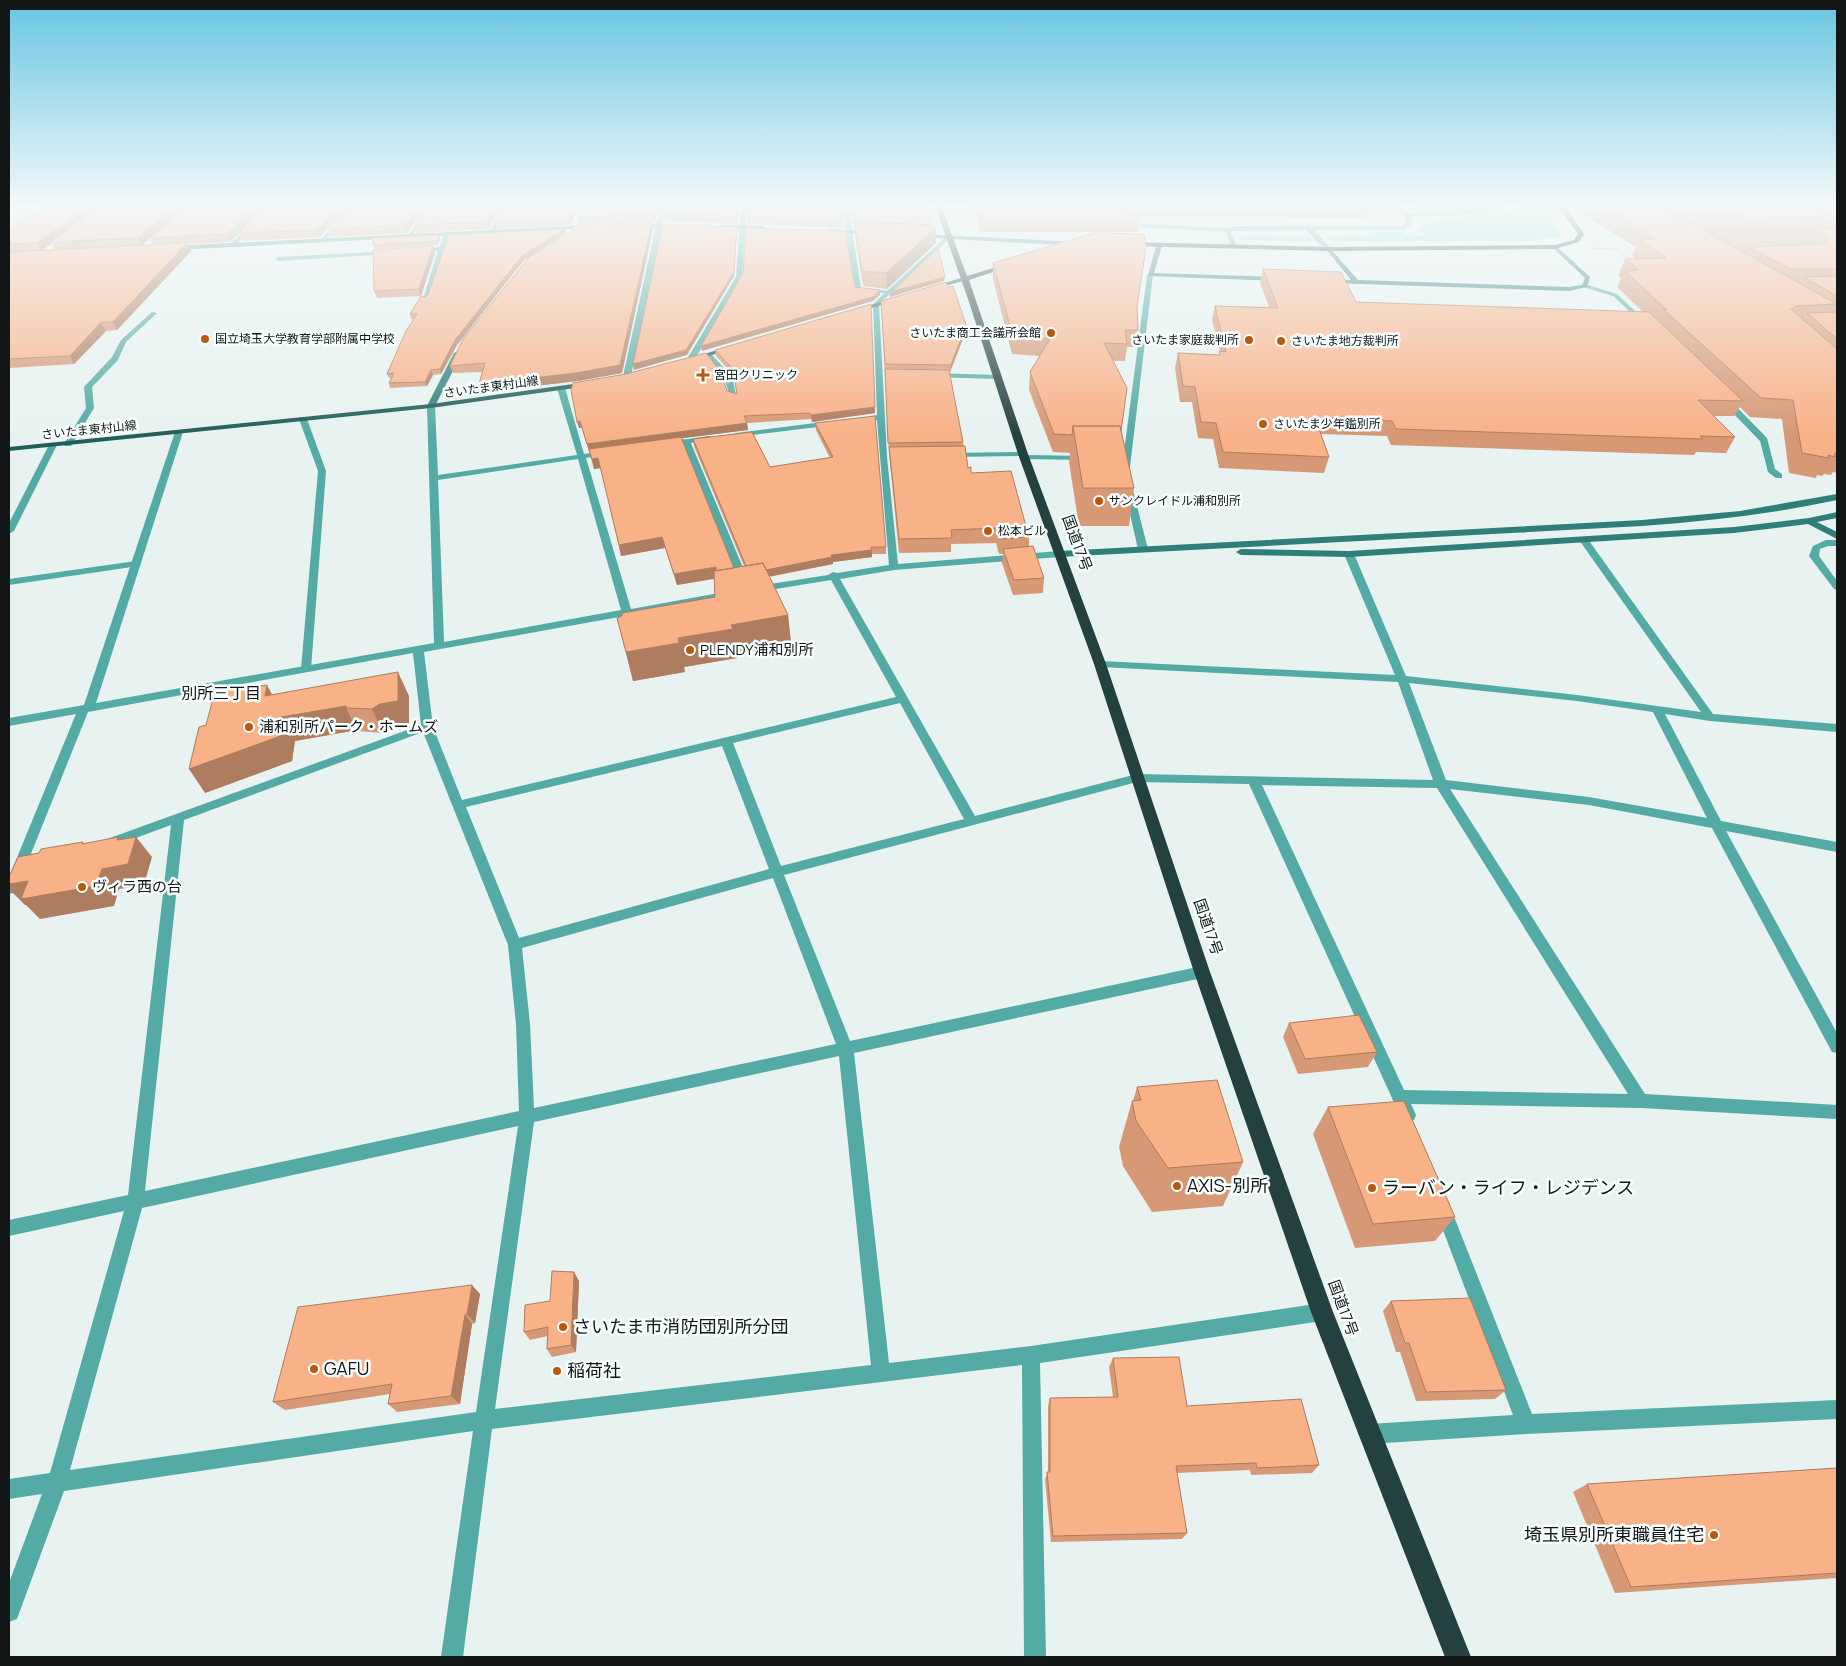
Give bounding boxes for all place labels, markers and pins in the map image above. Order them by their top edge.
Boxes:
place label: さいたま商工会議所会館 [909,324,1041,341]
marker: さいたま商工会議所会館 [1045,327,1057,339]
place label: 国立埼玉大学教育学部附属中学校 [215,330,395,347]
place label: さいたま家庭裁判所 [1131,331,1239,348]
place label: さいたま地方裁判所 [1291,332,1399,349]
marker: 国立埼玉大学教育学部附属中学校 [199,333,211,345]
marker: さいたま家庭裁判所 [1243,334,1255,346]
marker: さいたま地方裁判所 [1275,335,1287,347]
place label: 宮田クリニック [714,366,798,383]
marker: 宮田クリニック [696,368,710,382]
place label: さいたま少年鑑別所 [1273,415,1381,432]
marker: さいたま少年鑑別所 [1257,418,1269,430]
place label: サンクレイドル浦和別所 [1109,492,1241,509]
marker: サンクレイドル浦和別所 [1093,495,1105,507]
place label: 松本ビル [998,522,1046,539]
marker: 松本ビル [982,525,994,537]
place label: PLENDY浦和別所 [700,639,814,660]
marker: PLENDY浦和別所 [684,644,696,656]
place label: 浦和別所パーク・ホームズ [259,716,438,737]
marker: 浦和別所パーク・ホームズ [243,721,255,733]
place label: ヴィラ西の台 [92,876,182,897]
marker: ヴィラ西の台 [76,881,88,893]
place label: AXIS-別所 [1187,1173,1268,1197]
place label: ラーバン・ライフ・レジデンス [1382,1175,1634,1199]
marker: AXIS-別所 [1171,1180,1183,1192]
marker: ラーバン・ライフ・レジデンス [1366,1182,1378,1194]
place label: さいたま市消防団別所分団 [573,1314,788,1338]
marker: さいたま市消防団別所分団 [557,1321,569,1333]
place label: GAFU [324,1356,369,1380]
place label: 稲荷社 [567,1358,621,1382]
marker: GAFU [308,1363,320,1375]
marker: 稲荷社 [551,1365,563,1377]
place label: 埼玉県別所東職員住宅 [1524,1522,1704,1546]
marker: 埼玉県別所東職員住宅 [1708,1529,1720,1541]

